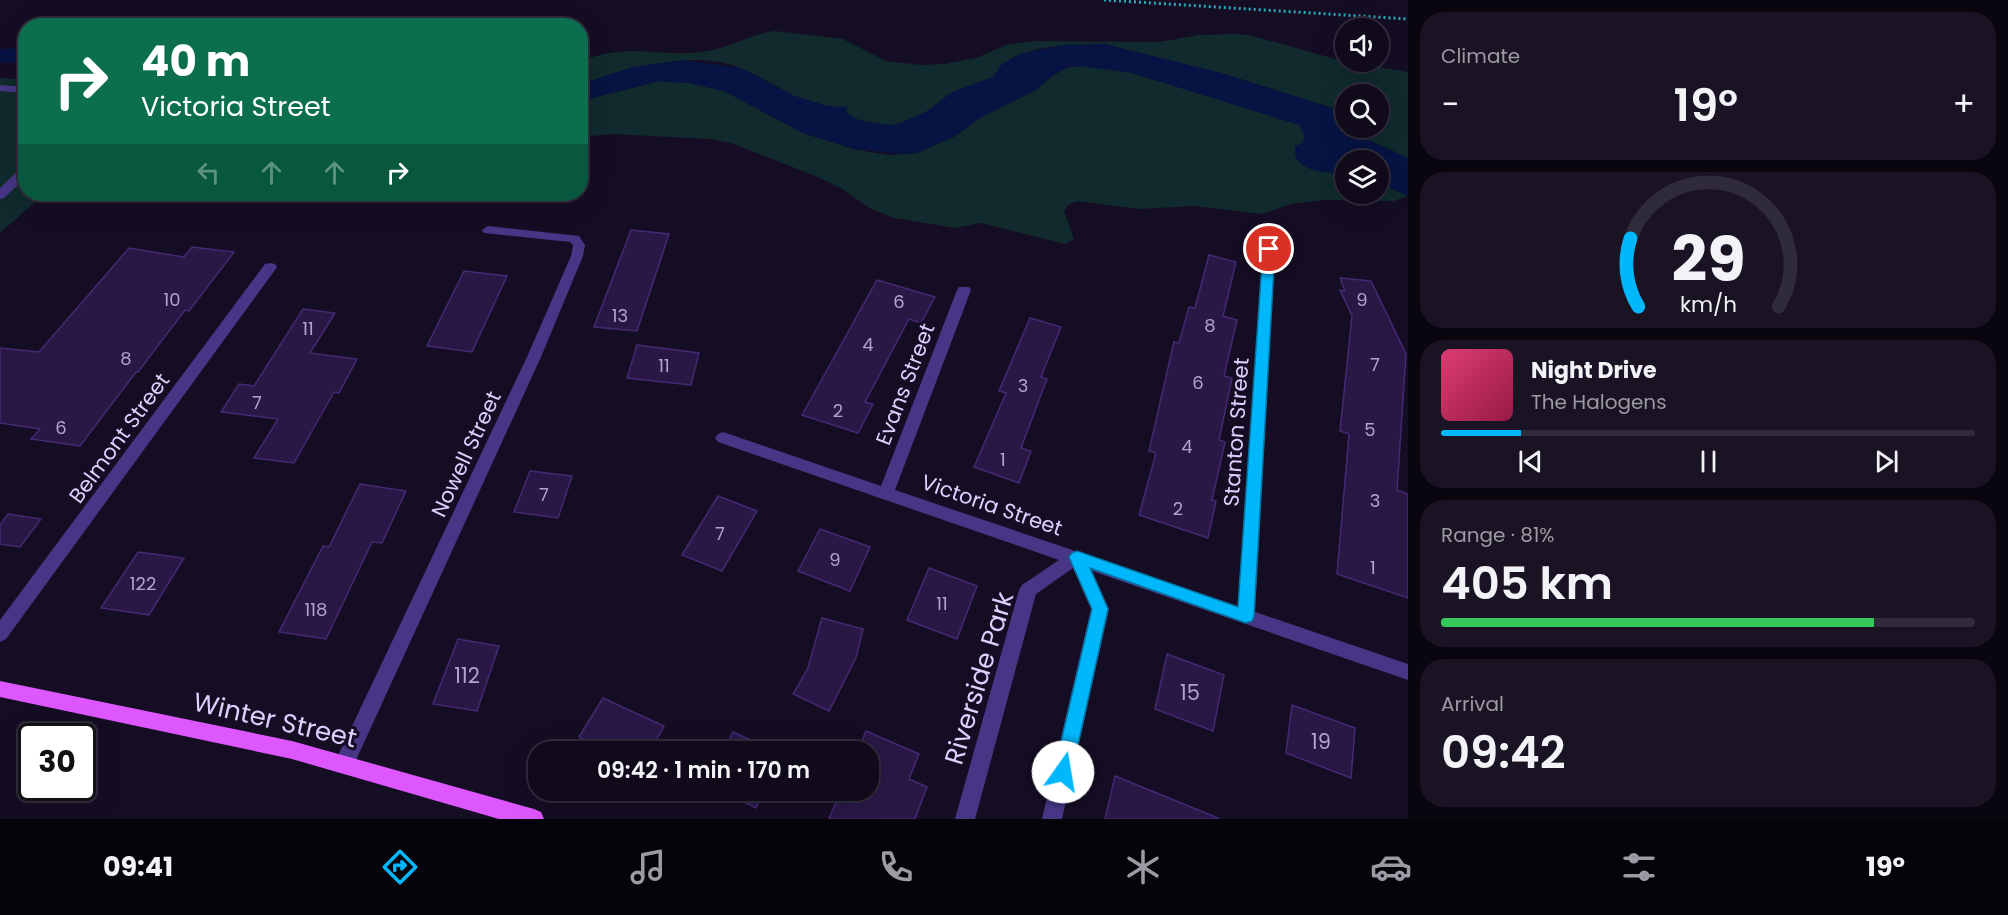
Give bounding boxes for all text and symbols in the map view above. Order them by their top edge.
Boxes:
map controls [1335,18,1389,204]
button: sound [1335,18,1389,72]
text: 40 m [141,32,250,91]
icon: right [42,42,120,120]
text: Climate [1441,42,1520,70]
text: 19° [1674,74,1738,137]
text: − [1441,81,1459,128]
text: + [1952,81,1975,128]
button: search [1335,84,1389,138]
text: Victoria Street [141,88,331,125]
button: layers [1335,150,1389,204]
icon: left [192,156,225,189]
icon: ahead [255,156,288,189]
icon: ahead [318,156,351,189]
icon: right [381,156,414,189]
text: 29 [1671,215,1745,303]
pin [1243,223,1294,274]
icon: arrive [1252,232,1285,265]
house number: 10 [163,287,181,312]
house number: 9 [1356,287,1368,312]
house number: 6 [893,289,905,314]
text: km/h [1679,289,1737,320]
house number: 13 [612,303,628,328]
house number: 8 [1204,313,1216,338]
house number: 11 [302,316,314,341]
street label: Evans Street [868,319,942,449]
house number: 4 [862,332,874,357]
house number: 8 [120,346,132,371]
house number: 7 [1370,352,1380,377]
house number: 11 [658,353,670,378]
text: Night Drive [1531,355,1657,386]
street label: Stanton Street [1216,357,1256,507]
street label: Belmont Street [62,367,176,509]
house number: 6 [1192,370,1204,395]
house number: 3 [1018,373,1028,398]
street label: Nowell Street [424,386,508,522]
text: The Halogens [1531,388,1667,416]
house number: 7 [252,390,262,415]
house number: 2 [833,398,843,423]
house number: 6 [55,415,67,440]
house number: 5 [1364,417,1376,442]
house number: 4 [1181,434,1193,459]
icon: previous [1514,445,1547,478]
icon: pause [1692,445,1725,478]
icon: next [1870,445,1903,478]
house number: 1 [1000,447,1006,472]
street label: Victoria Street [918,467,1066,543]
house number: 7 [539,482,549,507]
house number: 3 [1370,488,1380,513]
house number: 2 [1173,496,1183,521]
house number: 7 [715,521,725,546]
text: Range · 81% [1441,521,1555,549]
house number: 9 [829,547,841,572]
text: 405 km [1441,552,1613,615]
house number: 1 [1370,555,1376,580]
house number: 122 [130,571,156,596]
street label: Riverside Park [936,587,1023,769]
house number: 11 [936,591,948,616]
house number: 118 [305,597,327,622]
house number: 112 [454,661,480,690]
house number: 15 [1180,678,1200,707]
street label: Winter Street [190,684,360,756]
text: Arrival [1441,690,1504,718]
text: 09:42 [1441,721,1566,784]
speed limit sign: 30 [18,723,96,801]
house number: 19 [1311,727,1331,756]
position arrow [1031,740,1095,804]
text: 09:42 · 1 min · 170 m [597,755,810,786]
icon: directions [379,846,421,888]
icon: music [627,846,669,888]
icon: phone [875,846,917,888]
icon: climate [1122,846,1164,888]
icon: car [1370,846,1412,888]
icon: filters [1618,846,1660,888]
text: 09:41 [103,848,173,885]
text: 19° [1866,848,1905,885]

